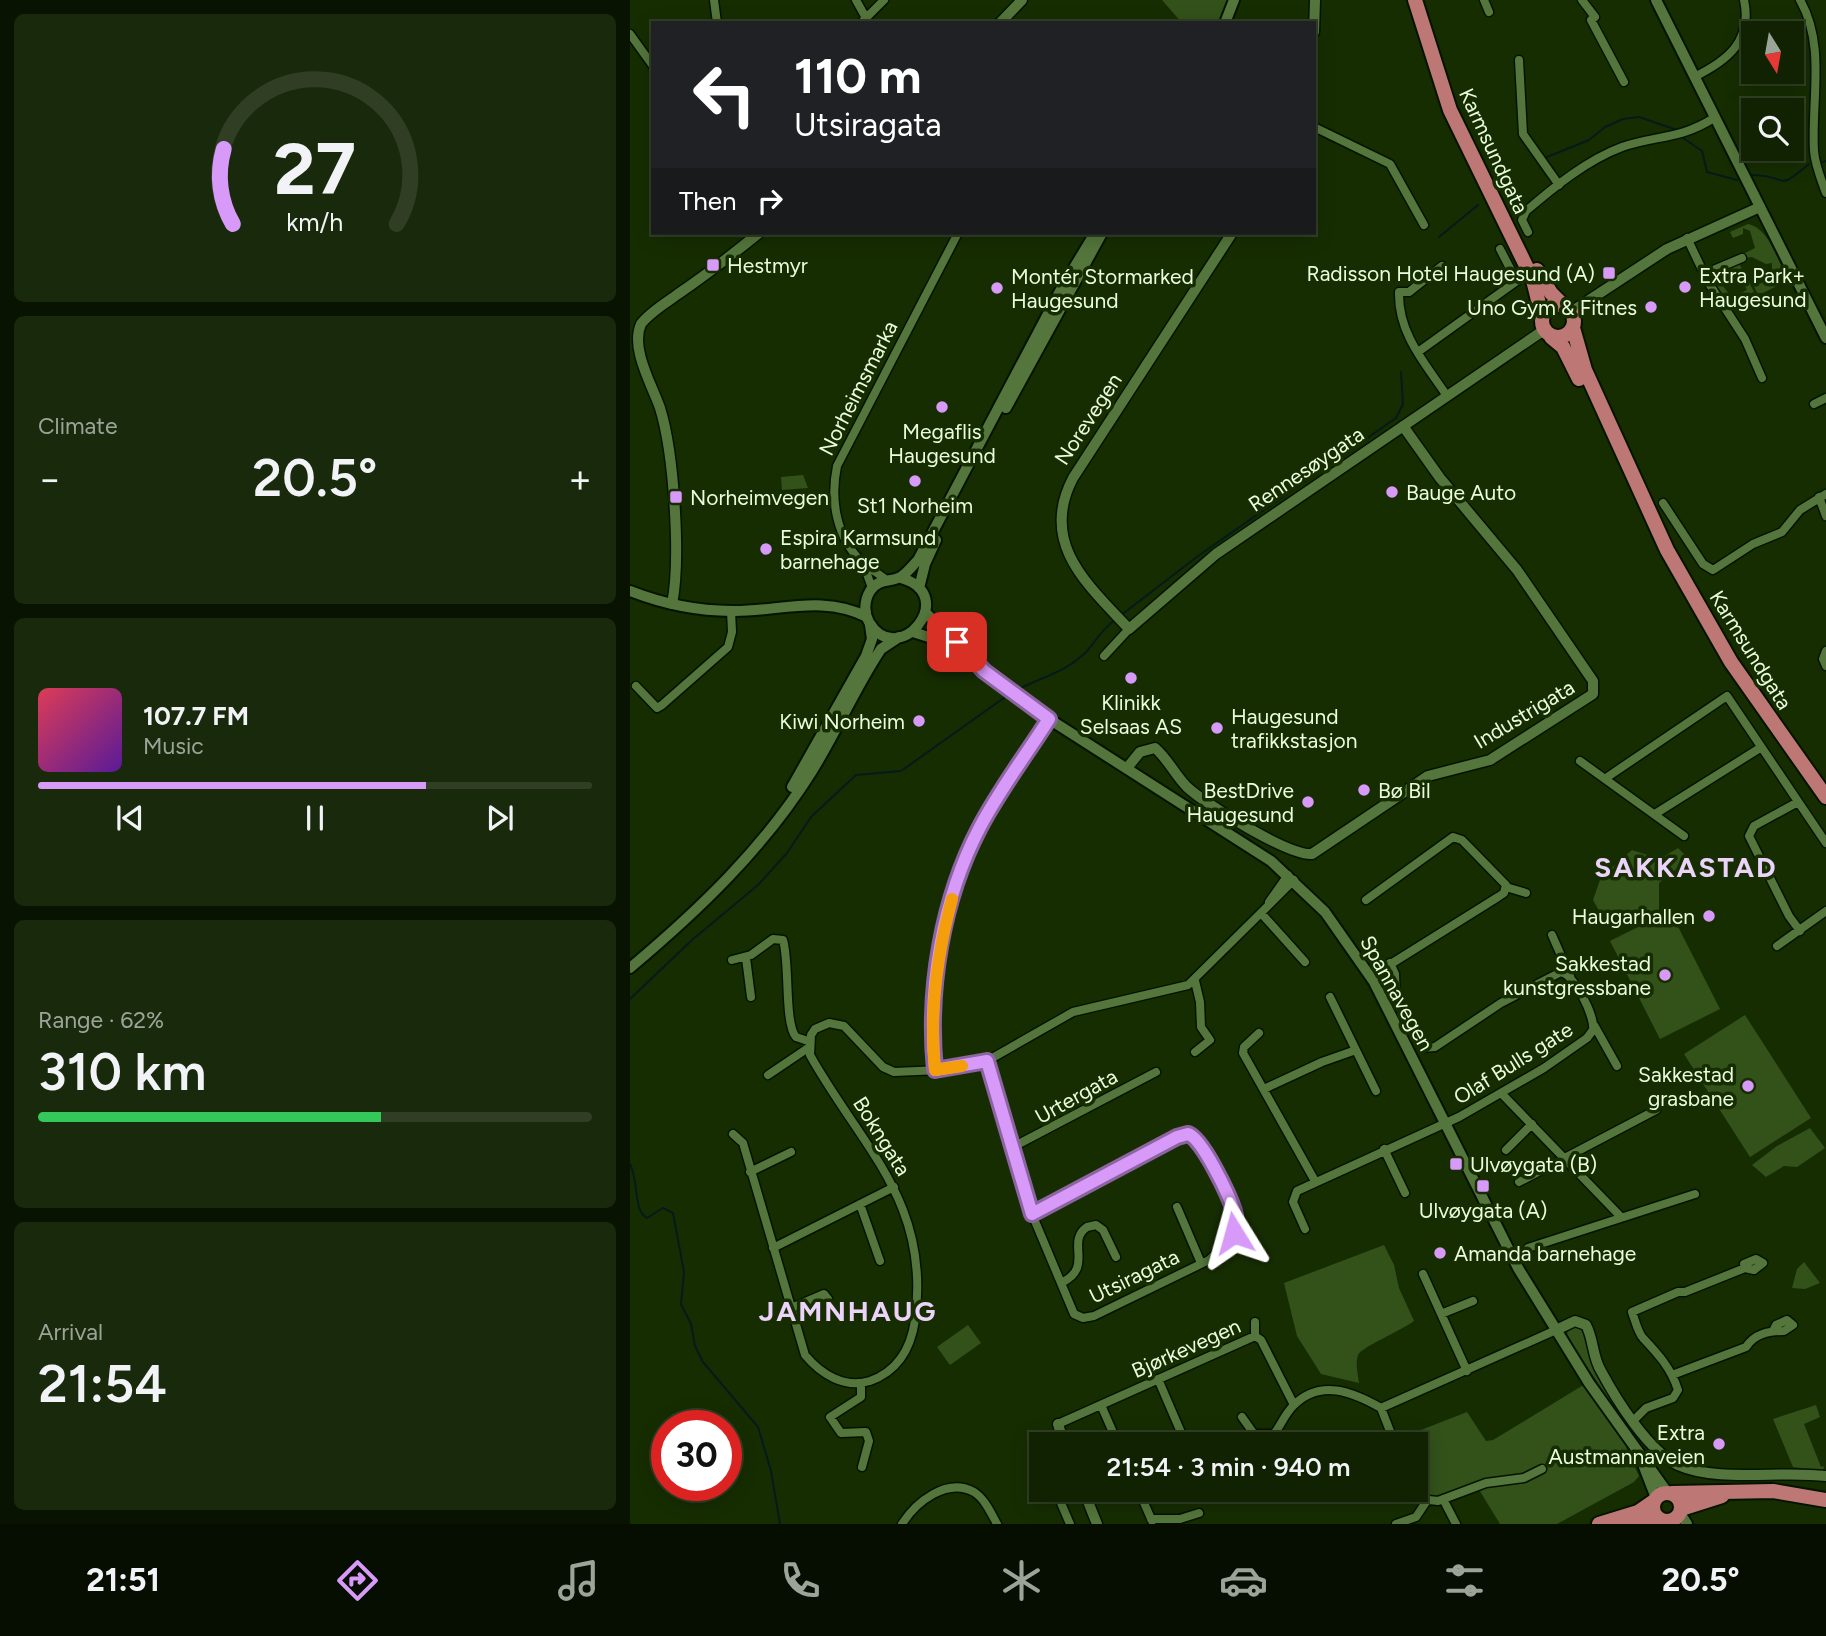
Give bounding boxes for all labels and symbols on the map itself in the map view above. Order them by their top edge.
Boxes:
north arrow [1741,21,1804,84]
street label: Karmsundgata [1454,84,1534,218]
place label: Hestmyr [727,253,808,278]
marker: Hestmyr [705,257,721,273]
place label: Radisson Hotel Haugesund (A) [1306,261,1595,286]
place label: Extra Park+ Haugesund [1699,263,1807,312]
place label: Montér Stormarked Haugesund [1011,264,1194,313]
marker: Radisson Hotel Haugesund (A) [1601,265,1617,281]
marker: Extra Park+ Haugesund [1677,279,1693,295]
marker: Montér Stormarked Haugesund [989,280,1005,296]
place label: Uno Gym & Fitnes [1467,295,1637,320]
marker: Uno Gym & Fitnes [1643,299,1659,315]
street label: Norheimsmarka [813,317,903,459]
street label: Norevegen [1049,368,1127,470]
marker: Megaflis Haugesund [934,399,950,415]
place label: Megaflis Haugesund [888,419,996,468]
street label: Rennesøygata [1244,421,1368,517]
marker: St1 Norheim [907,473,923,489]
place label: Bauge Auto [1406,480,1516,505]
marker: Bauge Auto [1384,484,1400,500]
place label: Norheimvegen [690,485,829,510]
marker: Norheimvegen [668,489,684,505]
place label: St1 Norheim [857,493,973,518]
place label: Espira Karmsund barnehage [780,525,936,574]
marker: Espira Karmsund barnehage [758,541,774,557]
street label: Karmsundgata [1705,586,1797,714]
pin [927,612,987,672]
marker: Klinikk Selsaas AS [1123,670,1139,686]
street label: Industrigata [1469,674,1579,754]
place label: Klinikk Selsaas AS [1080,690,1182,739]
place label: Haugesund trafikkstasjon [1231,704,1357,753]
place label: Kiwi Norheim [779,709,905,734]
marker: Kiwi Norheim [911,713,927,729]
marker: Haugesund trafikkstasjon [1209,720,1225,736]
place label: BestDrive Haugesund [1186,778,1294,827]
place label: Bø Bil [1378,778,1431,803]
marker: Bø Bil [1356,782,1372,798]
marker: BestDrive Haugesund [1300,794,1316,810]
district label: SAKKASTAD [1594,850,1778,884]
place label: Haugarhallen [1572,904,1695,929]
marker: Haugarhallen [1701,908,1717,924]
street label: Spannavegen [1355,931,1439,1055]
place label: Sakkestad kunstgressbane [1503,951,1651,1000]
marker: Sakkestad kunstgressbane [1657,967,1673,983]
street label: Olaf Bulls gate [1449,1016,1577,1110]
place label: Sakkestad grasbane [1638,1062,1734,1111]
street label: Urtergata [1031,1063,1121,1129]
marker: Sakkestad grasbane [1740,1078,1756,1094]
street label: Bokngata [848,1092,916,1180]
place label: Ulvøygata (B) [1470,1152,1597,1177]
marker: Ulvøygata (B) [1448,1156,1464,1172]
marker: Ulvøygata (A) [1475,1178,1491,1194]
position arrow [1197,1196,1271,1270]
place label: Ulvøygata (A) [1419,1198,1547,1223]
place label: Amanda barnehage [1454,1241,1636,1266]
street label: Utsiragata [1085,1244,1183,1308]
marker: Amanda barnehage [1432,1245,1448,1261]
district label: JAMNHAUG [759,1294,937,1328]
street label: Bjørkevegen [1128,1313,1244,1383]
speed limit sign: 30 [651,1410,742,1501]
place label: Extra Austmannaveien [1549,1420,1705,1469]
marker: Extra Austmannaveien [1711,1436,1727,1452]

